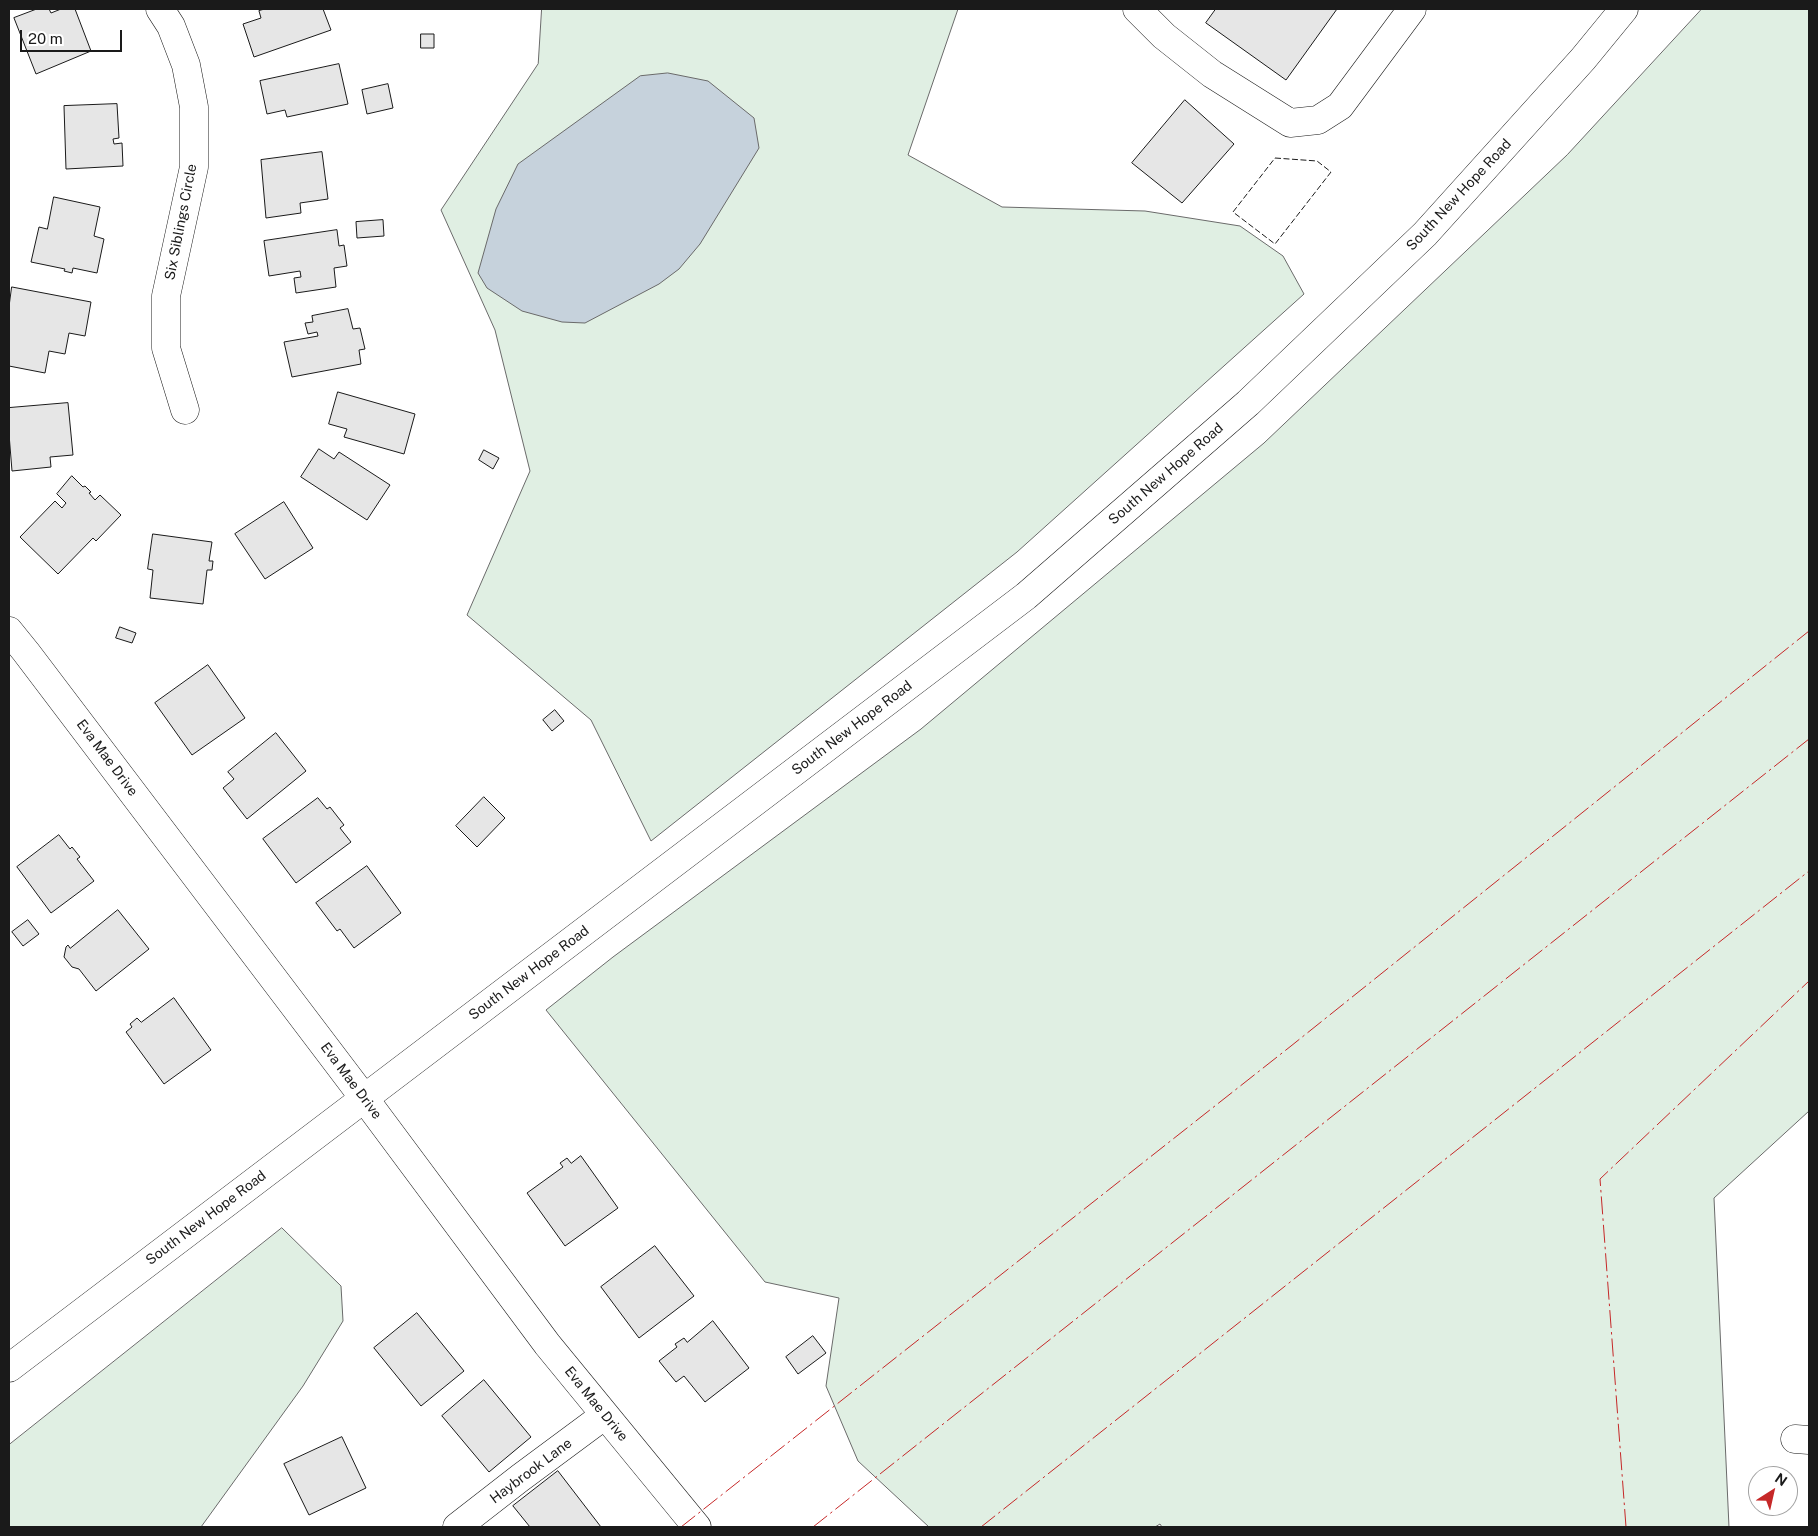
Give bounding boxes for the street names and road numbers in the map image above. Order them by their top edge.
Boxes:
street label: South New Hope Road [1403,136,1515,254]
street label: Six Siblings Circle [161,162,201,282]
street label: South New Hope Road [1105,420,1227,528]
street label: South New Hope Road [789,677,915,779]
street label: Eva Mae Drive [73,716,141,800]
street label: South New Hope Road [466,922,592,1024]
street label: Eva Mae Drive [317,1039,385,1123]
street label: South New Hope Road [143,1167,269,1269]
street label: Eva Mae Drive [561,1363,631,1445]
street label: Haybrook Lane [487,1435,575,1507]

